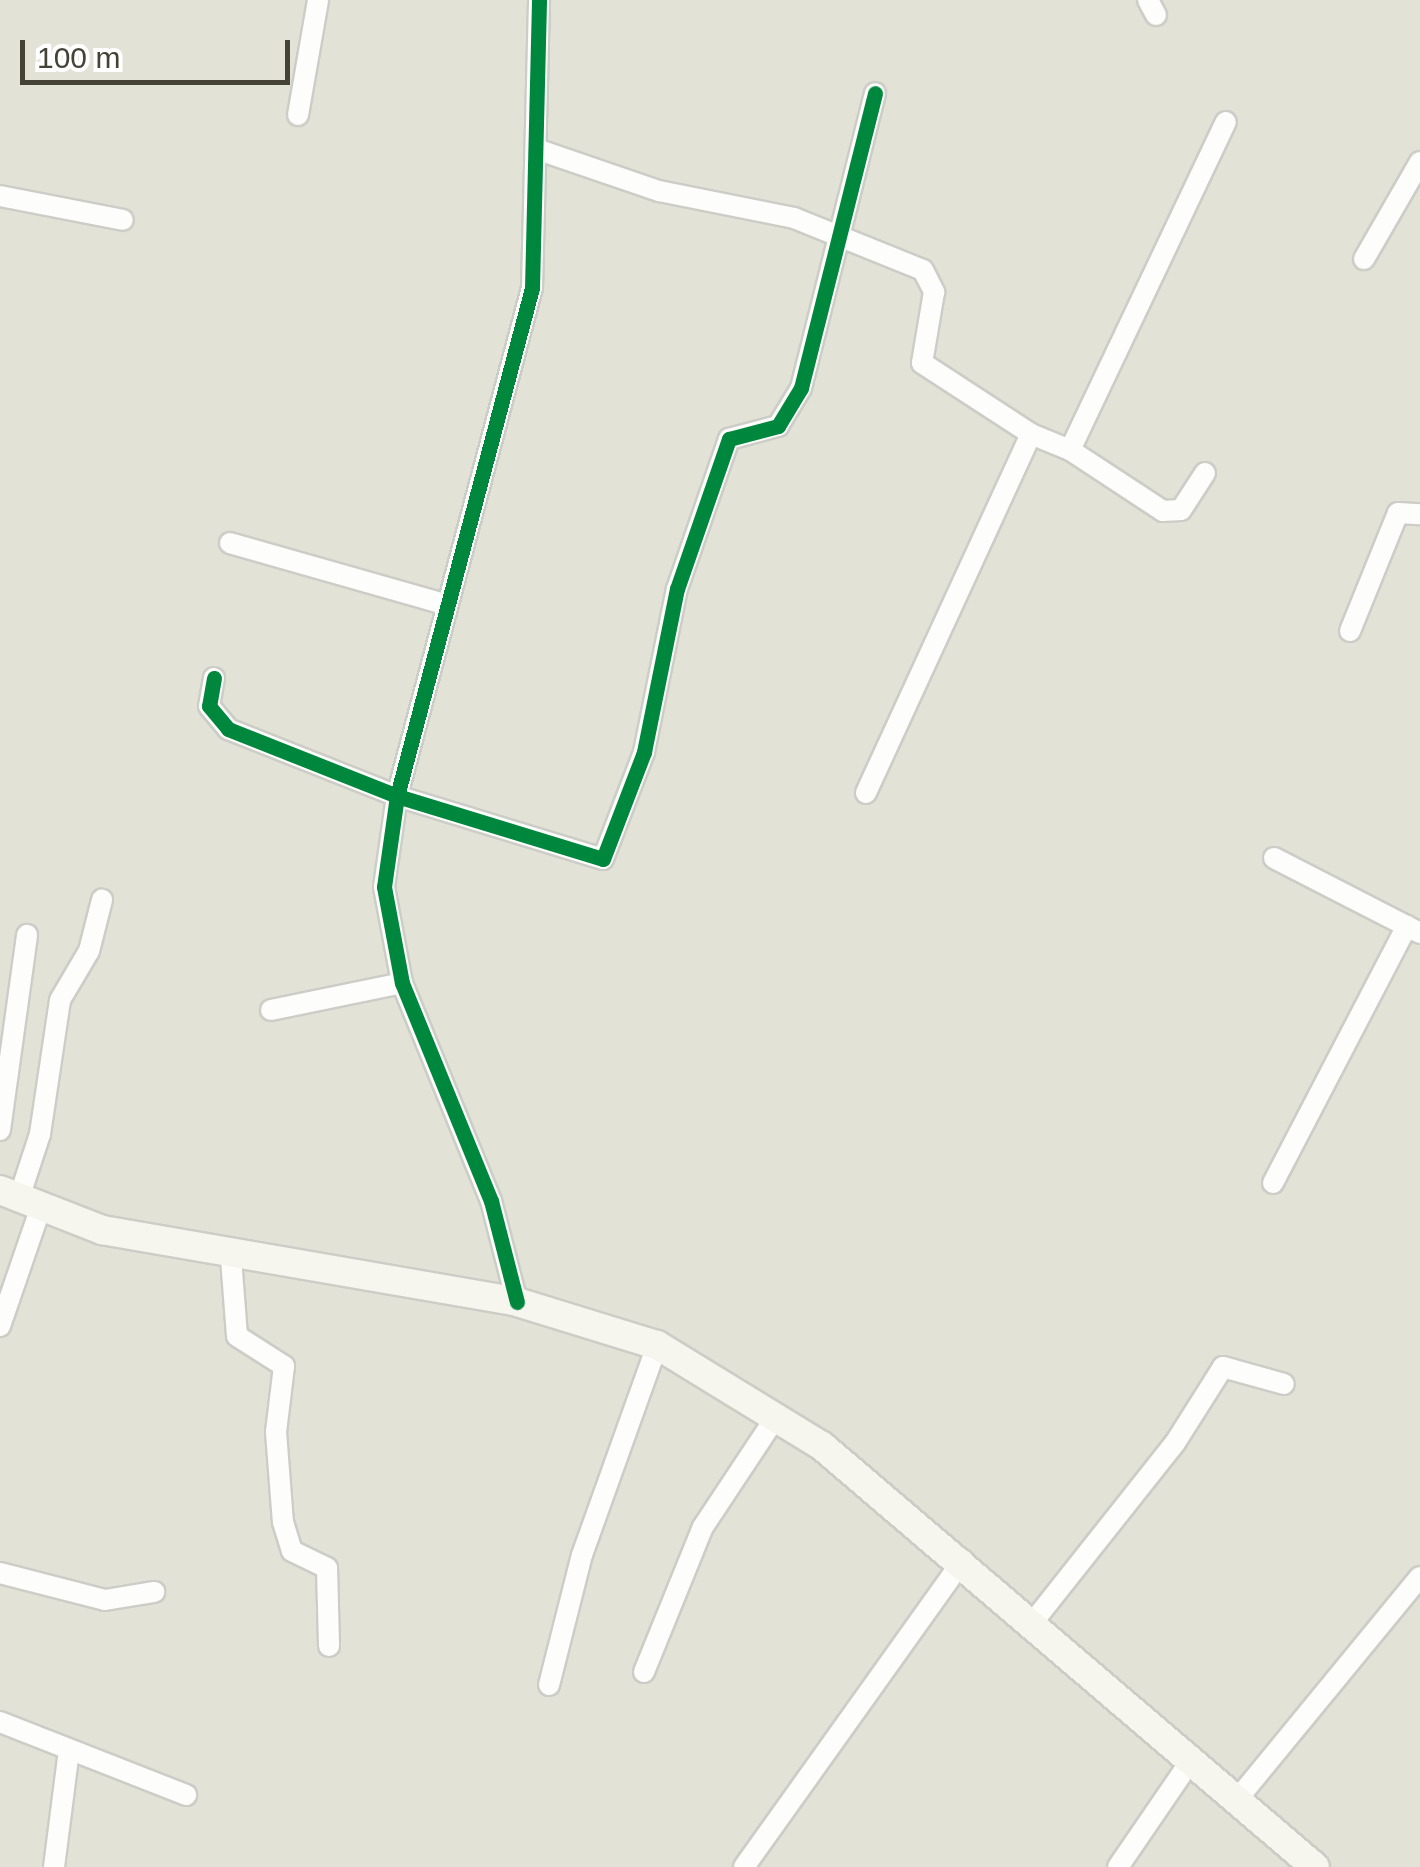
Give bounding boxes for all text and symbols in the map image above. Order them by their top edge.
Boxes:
scale bar [25,20,295,82]
text: 100 m [37,41,120,74]

